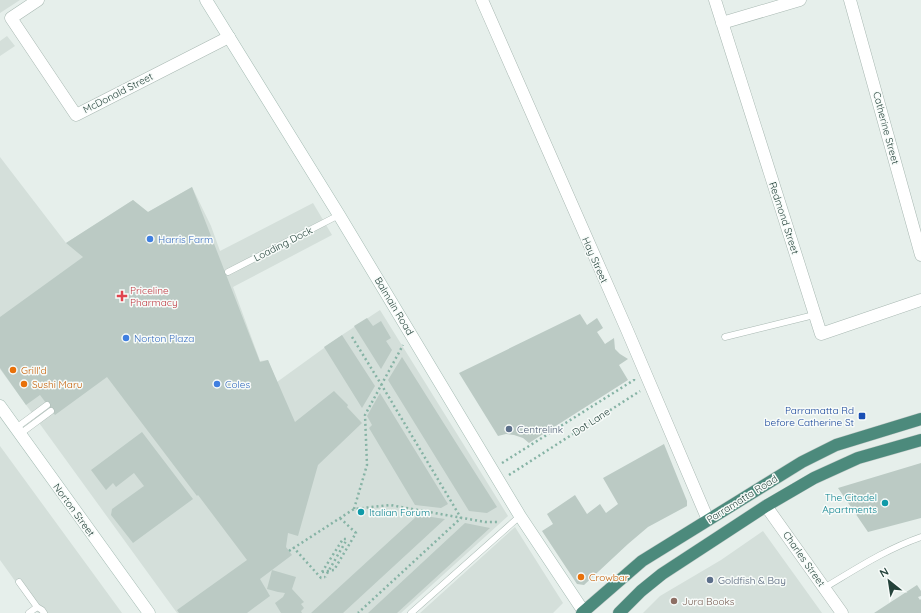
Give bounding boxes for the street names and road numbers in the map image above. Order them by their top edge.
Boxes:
street label: McDonald Street [81,69,156,116]
street label: Catherine Street [870,90,902,166]
street label: Redmond Street [766,180,802,256]
street label: Loading Dock [251,224,315,264]
street label: Hay Street [579,235,611,286]
street label: Balmain Road [372,275,416,337]
street label: Dot Lane [570,405,613,439]
street label: Parramatta Road [704,472,780,526]
street label: Norton Street [50,481,98,540]
street label: Charles Street [780,529,828,590]

